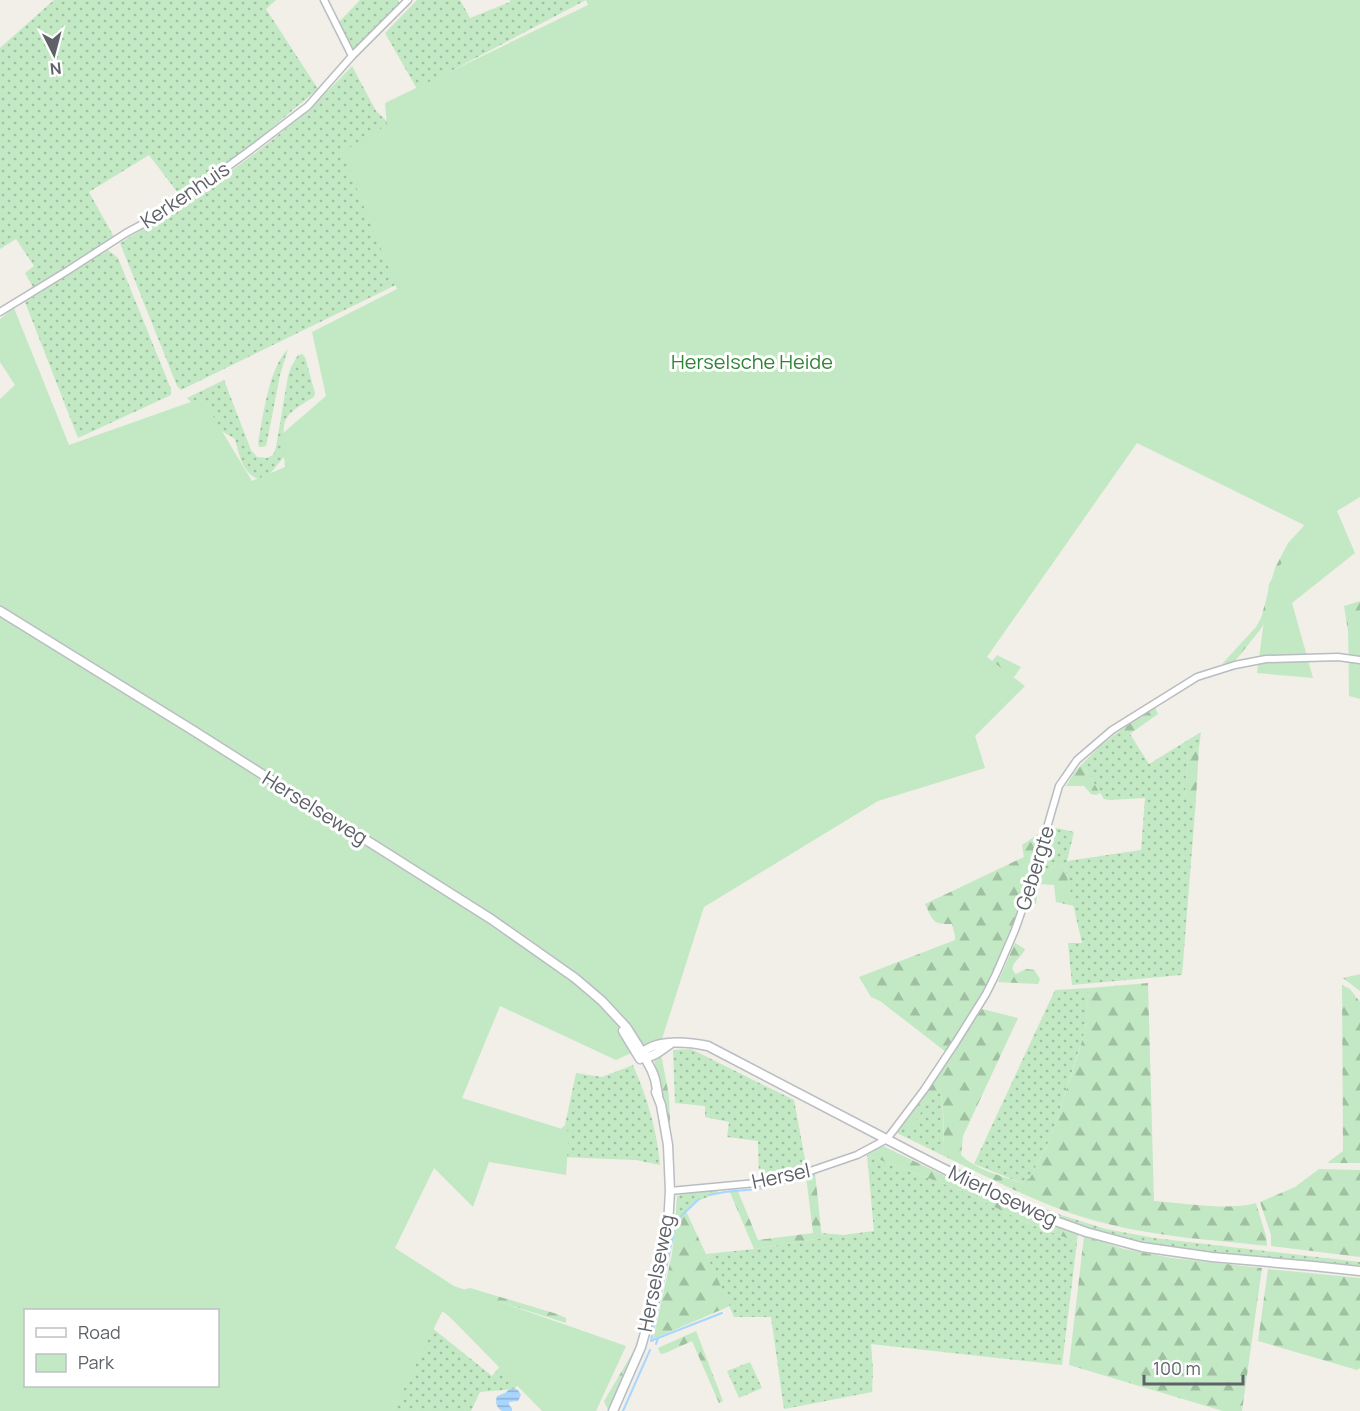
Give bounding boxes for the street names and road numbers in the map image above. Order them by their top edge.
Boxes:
street label: Kerkenhuis [135,155,235,234]
street label: Herselseweg [258,765,373,851]
street label: Gebergte [1009,822,1060,914]
street label: Hersel [749,1156,813,1195]
street label: Mierloseweg [944,1159,1062,1233]
street label: Herselseweg [631,1212,680,1334]

